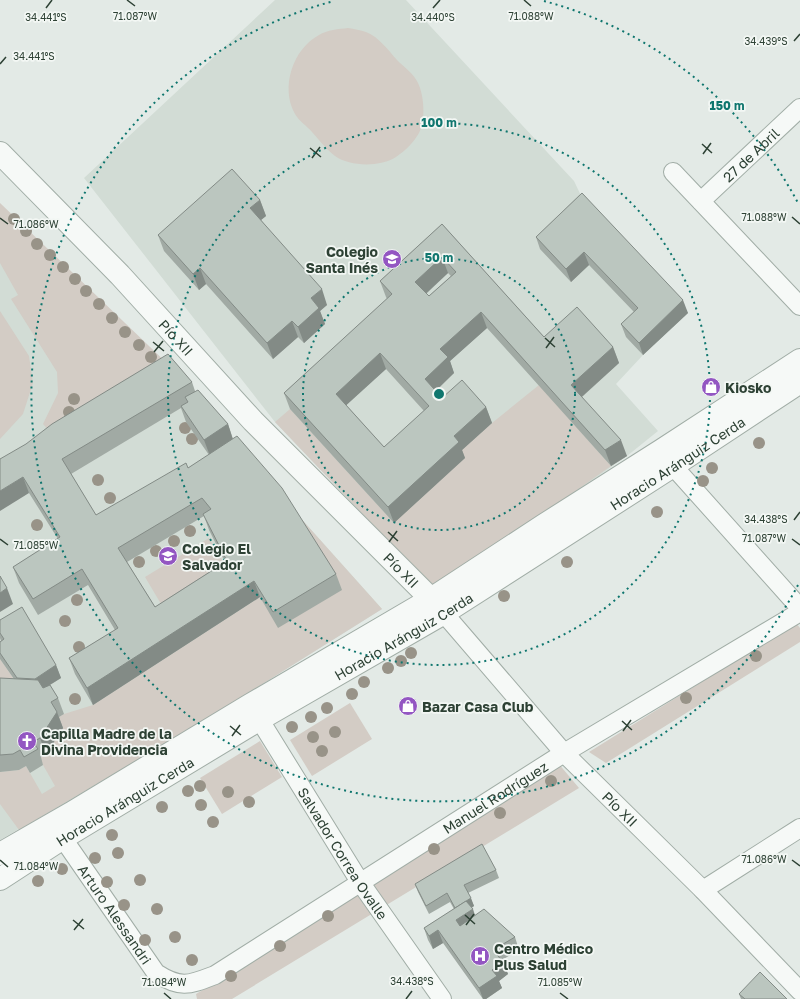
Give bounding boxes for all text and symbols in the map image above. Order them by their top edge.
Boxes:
text: 71.087°W [113,10,158,22]
text: 71.088°W [508,10,554,22]
text: 34.441°S [25,11,67,23]
text: 34.440°S [411,11,455,23]
text: 34.439°S [744,35,788,47]
text: 34.441°S [13,50,55,62]
text: 150 m [710,98,744,113]
text: 100 m [421,115,457,130]
street label: 27 de Abril [719,124,782,185]
text: 71.088°W [741,211,787,223]
text: 71.086°W [14,218,59,230]
place label: Colegio Santa Inés [305,243,378,276]
school or university icon: Colegio Santa Inés [381,248,403,270]
text: 50 m [425,250,453,265]
street label: Pío XII [156,315,197,359]
shop icon: Kiosko [700,376,722,398]
place label: Kiosko [725,379,771,396]
centre of rings [432,387,446,401]
street label: Horacio Aránguiz Cerda [606,412,748,513]
text: 34.438°S [744,513,788,525]
text: 71.087°W [742,532,787,544]
text: 71.085°W [14,539,59,551]
place label: Colegio El Salvador [182,540,251,573]
school or university icon: Colegio El Salvador [157,545,179,567]
street label: Pío XII [381,549,423,591]
street label: Horacio Aránguiz Cerda [331,588,476,683]
shop icon: Bazar Casa Club [397,695,419,717]
place label: Bazar Casa Club [422,698,534,715]
place label: Capilla Madre de la Divina Providencia [41,725,172,758]
church icon: Capilla Madre de la Divina Providencia [16,730,38,752]
street label: Horacio Aránguiz Cerda [52,753,196,849]
street label: Manuel Rodríguez [439,757,551,837]
street label: Salvador Correa Ovalle [295,784,392,922]
street label: Pío XII [599,787,642,830]
text: 71.086°W [742,853,787,865]
text: 71.084°W [14,860,59,872]
street label: Arturo Alessandri [75,861,156,967]
place label: Centro Médico Plus Salud [494,940,593,973]
hospital icon: Centro Médico Plus Salud [469,945,491,967]
text: 34.438°S [390,975,434,987]
text: 71.084°W [142,976,187,988]
text: 71.085°W [538,976,583,988]

